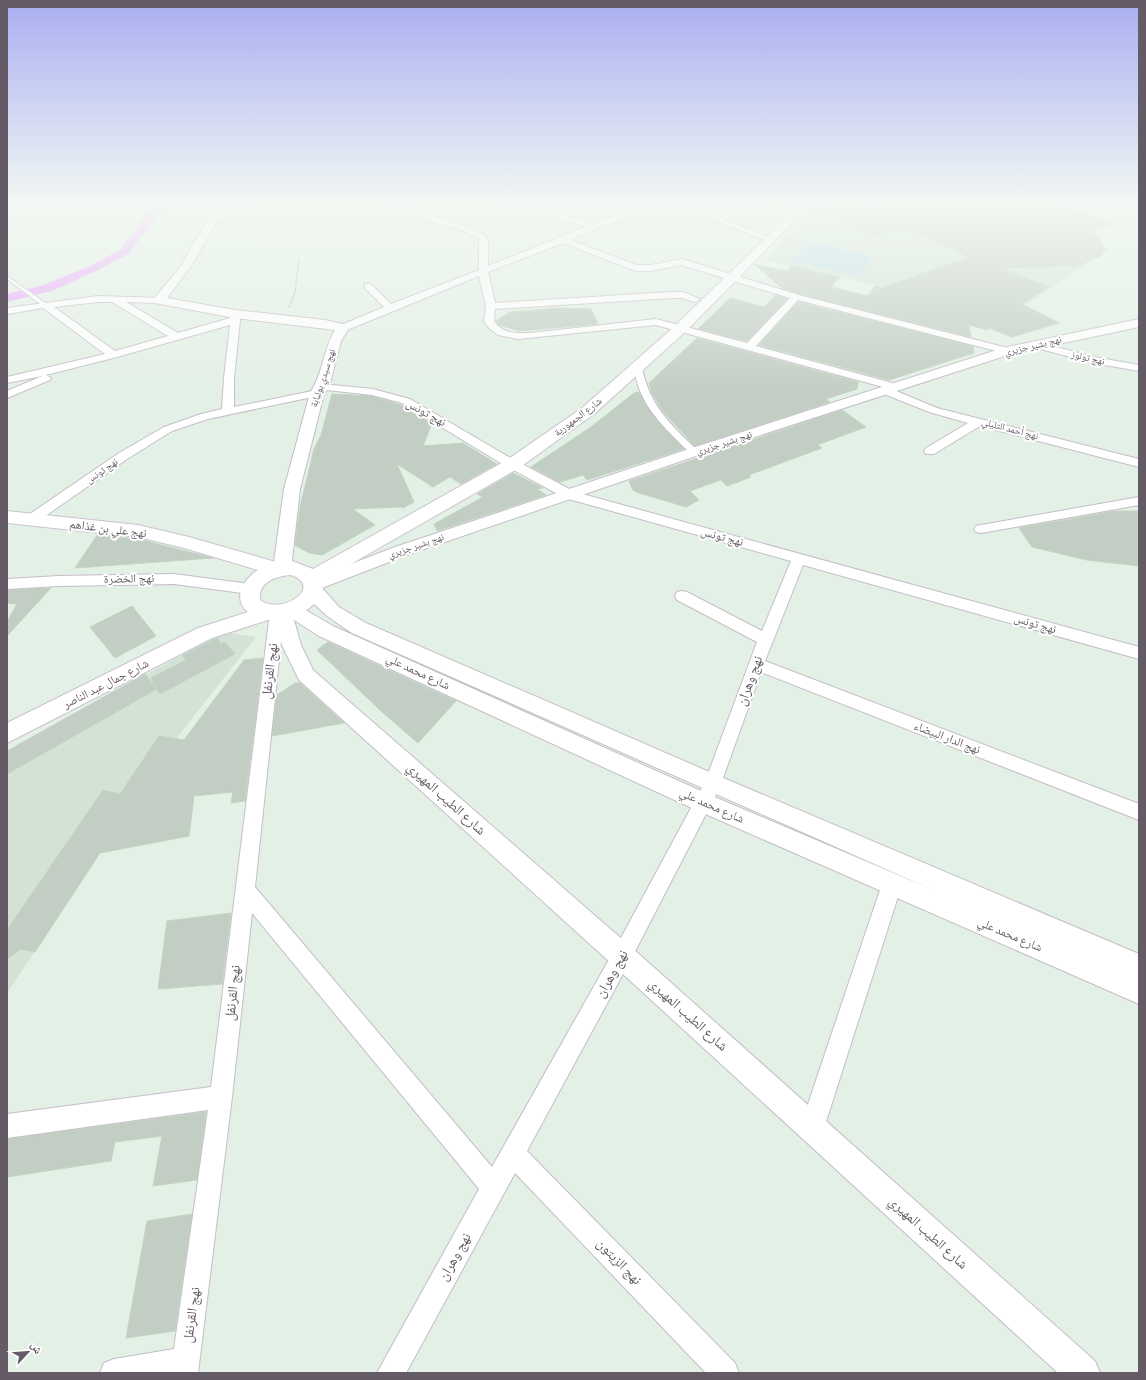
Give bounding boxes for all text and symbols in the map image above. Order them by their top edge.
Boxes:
street label: نهج بشير جزيري [1003,333,1063,360]
street label: نهج سيدي بولبابة [307,347,340,409]
street label: نهج تولوز [1069,347,1106,369]
street label: شارع الجمهورية [551,394,605,440]
street label: نهج تونس [403,395,449,431]
street label: نهج أحمد التليلي [980,415,1040,444]
street label: نهج بشير جزيري [694,427,754,459]
street label: نهج تونس [83,455,121,487]
street label: نهج علي بن غذاهم [68,516,148,543]
street label: نهج تونس [699,523,745,551]
street label: نهج بشير جزيري [386,530,446,563]
street label: نهج الخضرة [103,570,155,588]
street label: نهج تونس [1012,610,1058,638]
street label: نهج القرنفل [257,642,283,700]
street label: شارع محمد علي [383,650,453,695]
street label: نهج وهران [732,653,768,709]
street label: شارع جمال عبد الناصر [59,655,152,713]
street label: نهج الدار البيضاء [911,718,983,758]
street label: شارع الطيب المهيري [402,758,490,840]
street label: شارع محمد علي [677,784,747,829]
street label: شارع محمد علي [975,914,1045,957]
street label: نهج وهران [591,946,633,1002]
street label: نهج القرنفل [220,964,246,1022]
street label: شارع الطيب المهيري [644,974,732,1056]
street label: شارع الطيب المهيري [884,1192,972,1274]
street label: نهج وهران [434,1229,476,1285]
street label: نهج الزيتون [592,1234,646,1290]
street label: نهج القرنفل [178,1286,206,1344]
north arrow [8,1332,48,1372]
text: ش [27,1339,46,1357]

